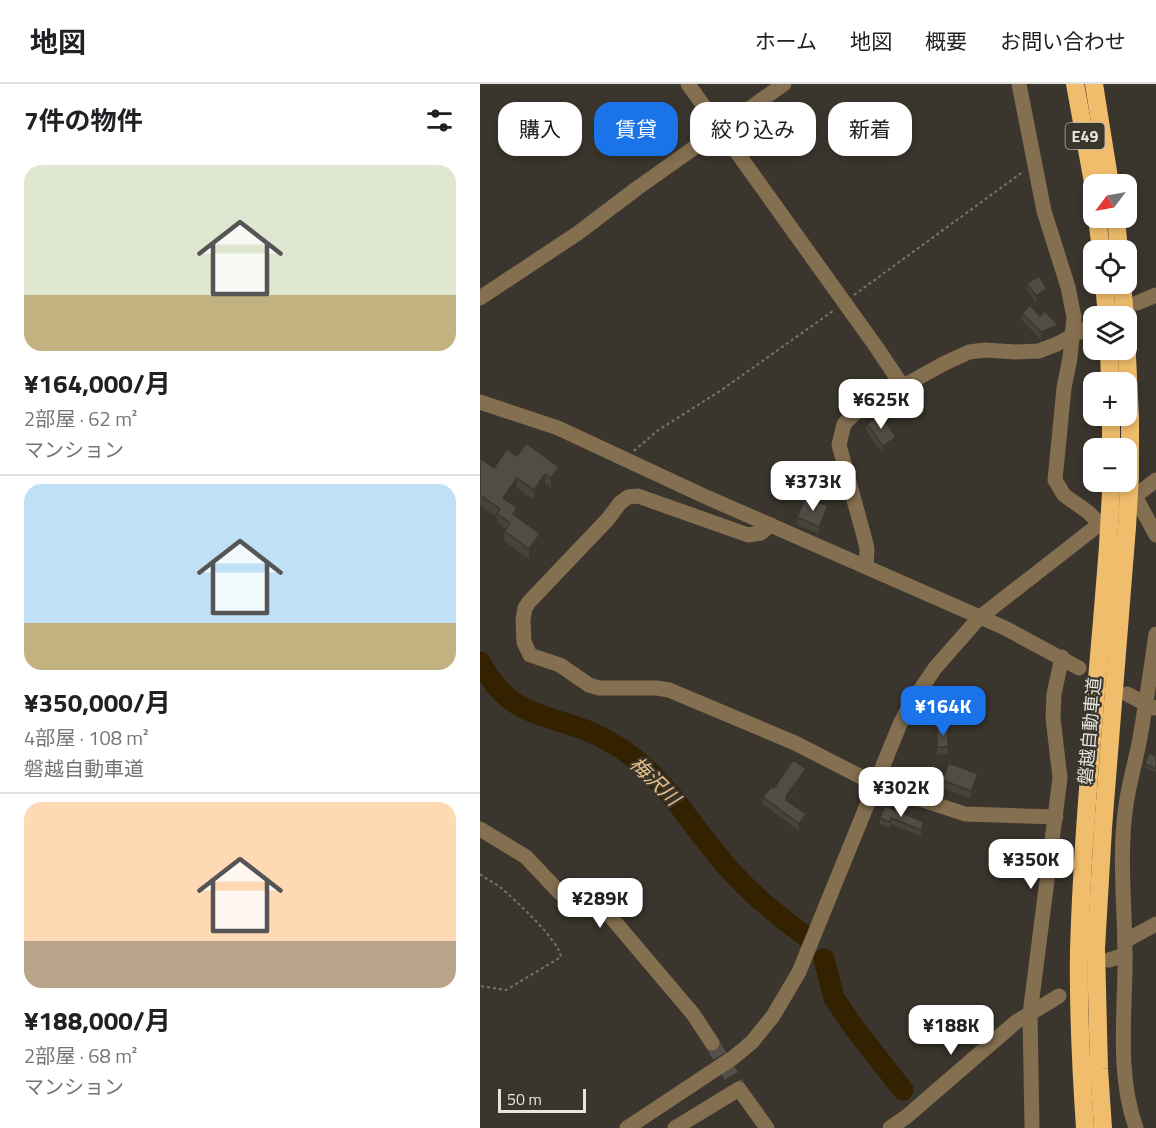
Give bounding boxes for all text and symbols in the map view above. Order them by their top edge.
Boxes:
text: 地図 [30,20,86,63]
text: ホーム [755,25,817,57]
text: 地図 [850,25,892,57]
text: 概要 [925,25,967,57]
text: お問い合わせ [1000,25,1126,57]
text: 7件の物件 [24,101,143,140]
chip: 購入 [498,102,582,156]
chip: 賃貸 [594,102,678,156]
chip: 絞り込み [690,102,816,156]
chip: 新着 [828,102,912,156]
icon: filters [423,104,456,137]
road number: E49 [1066,123,1104,149]
north arrow [1083,174,1137,228]
map controls [1083,174,1137,492]
icon: home [186,204,294,312]
button: locate [1083,240,1137,294]
button: layers [1083,306,1137,360]
text: ¥164,000/月 [24,364,171,403]
button: + [1083,372,1137,426]
pin: ¥625K [839,379,923,430]
text: ¥625K [853,383,909,414]
text: 2部屋 · 62 m² [24,403,137,434]
text: マンション [24,434,124,465]
button: − [1083,438,1137,492]
pin: ¥373K [771,461,855,512]
text: ¥373K [785,465,841,496]
icon: home [186,523,294,631]
street label: 磐越自動車道 [1071,676,1108,786]
text: ¥350,000/月 [24,683,171,722]
pin: ¥164K [901,686,985,737]
text: ¥164K [915,690,971,721]
text: 4部屋 · 108 m² [24,722,149,753]
water label: 梅沢川 [623,749,689,814]
text: 磐越自動車道 [24,753,144,784]
pin: ¥302K [859,767,943,818]
text: ¥302K [873,771,929,802]
pin: ¥350K [989,839,1073,890]
icon: home [186,841,294,949]
text: ¥350K [1003,843,1059,874]
pin: ¥289K [558,878,642,929]
text: ¥289K [572,882,628,913]
text: ¥188,000/月 [24,1001,171,1040]
pin: ¥188K [909,1005,993,1056]
text: ¥188K [923,1009,979,1040]
text: 2部屋 · 68 m² [24,1040,137,1071]
text: マンション [24,1071,124,1102]
scale bar [498,1086,586,1114]
text: 50 m [507,1087,542,1111]

